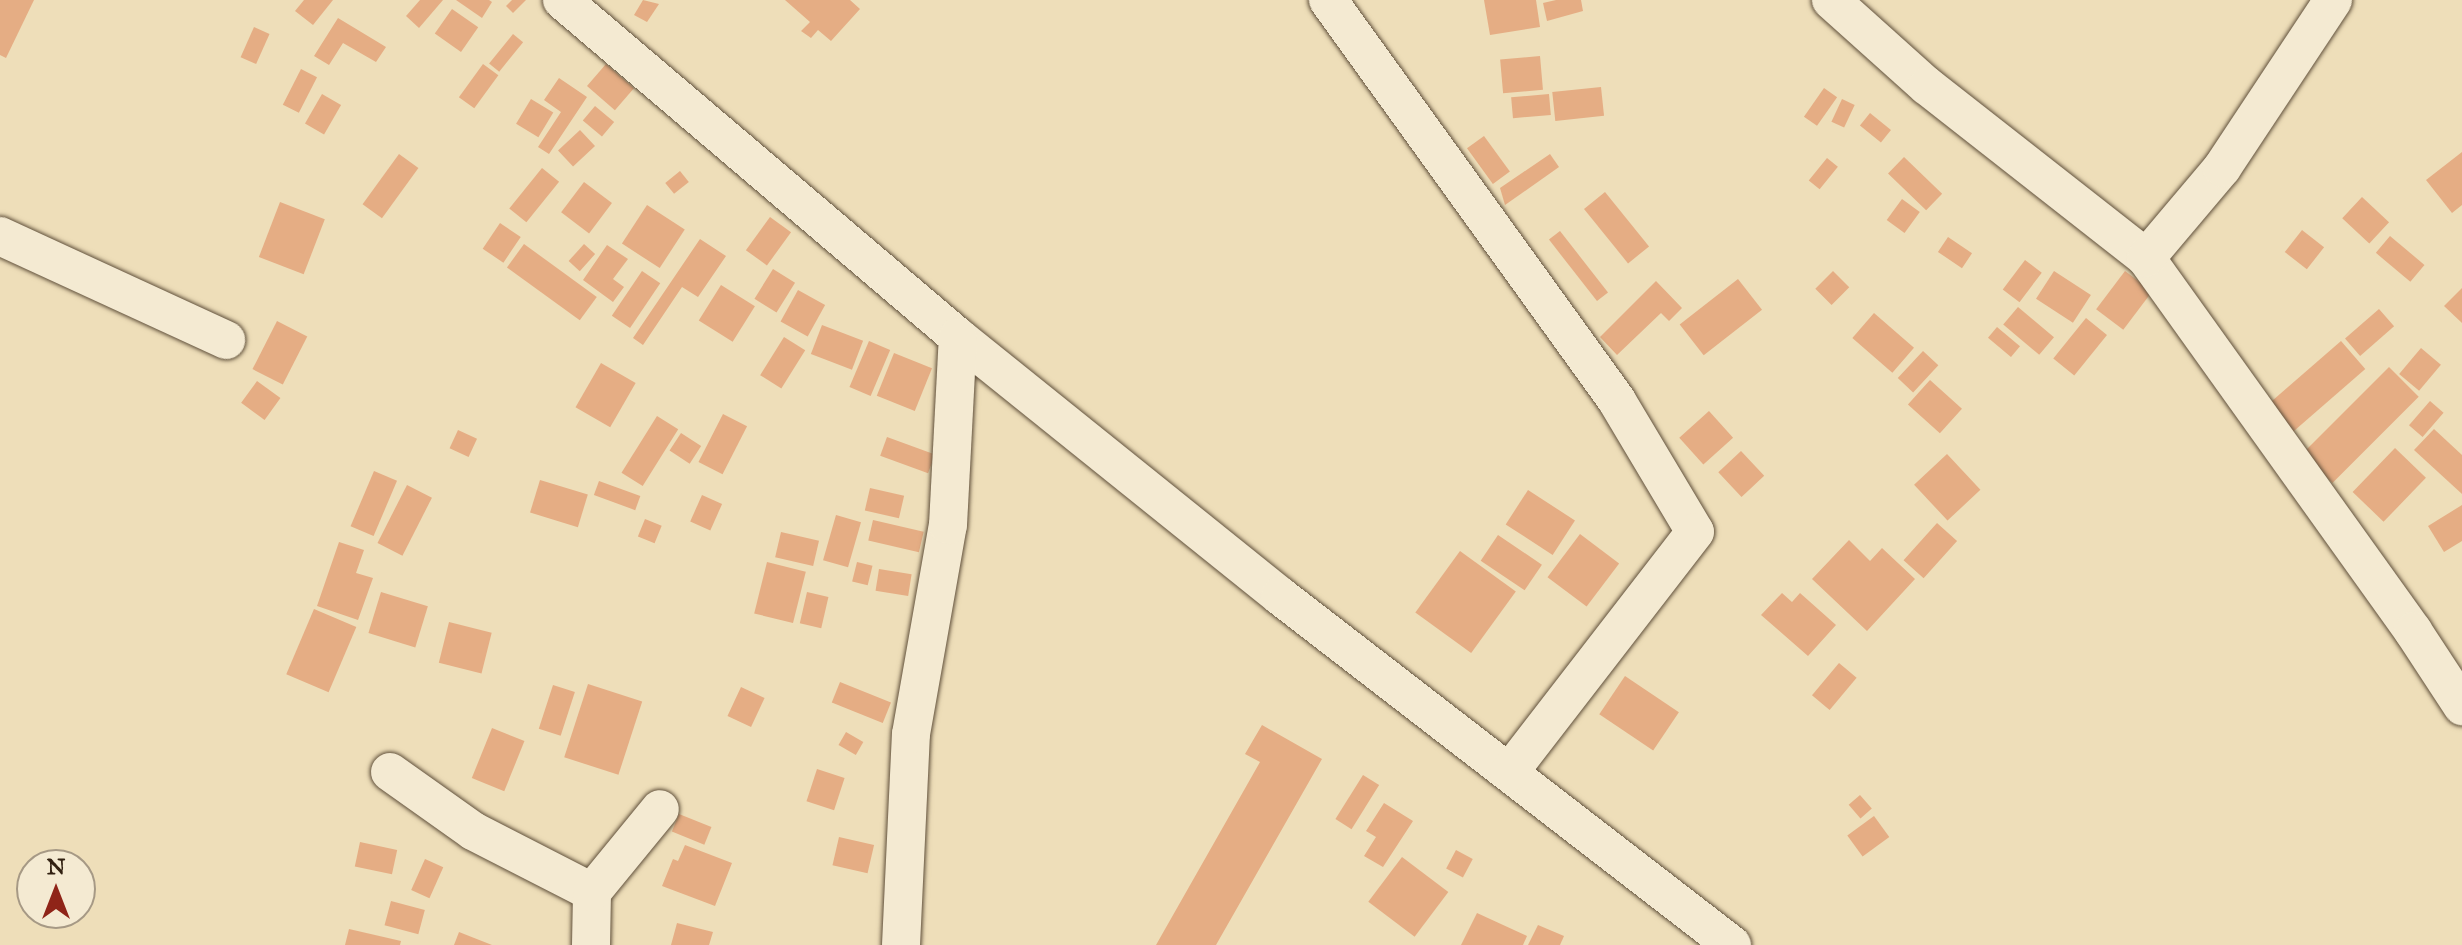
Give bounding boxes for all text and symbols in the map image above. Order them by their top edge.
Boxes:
north arrow [16,849,96,929]
text: N [47,853,65,880]

